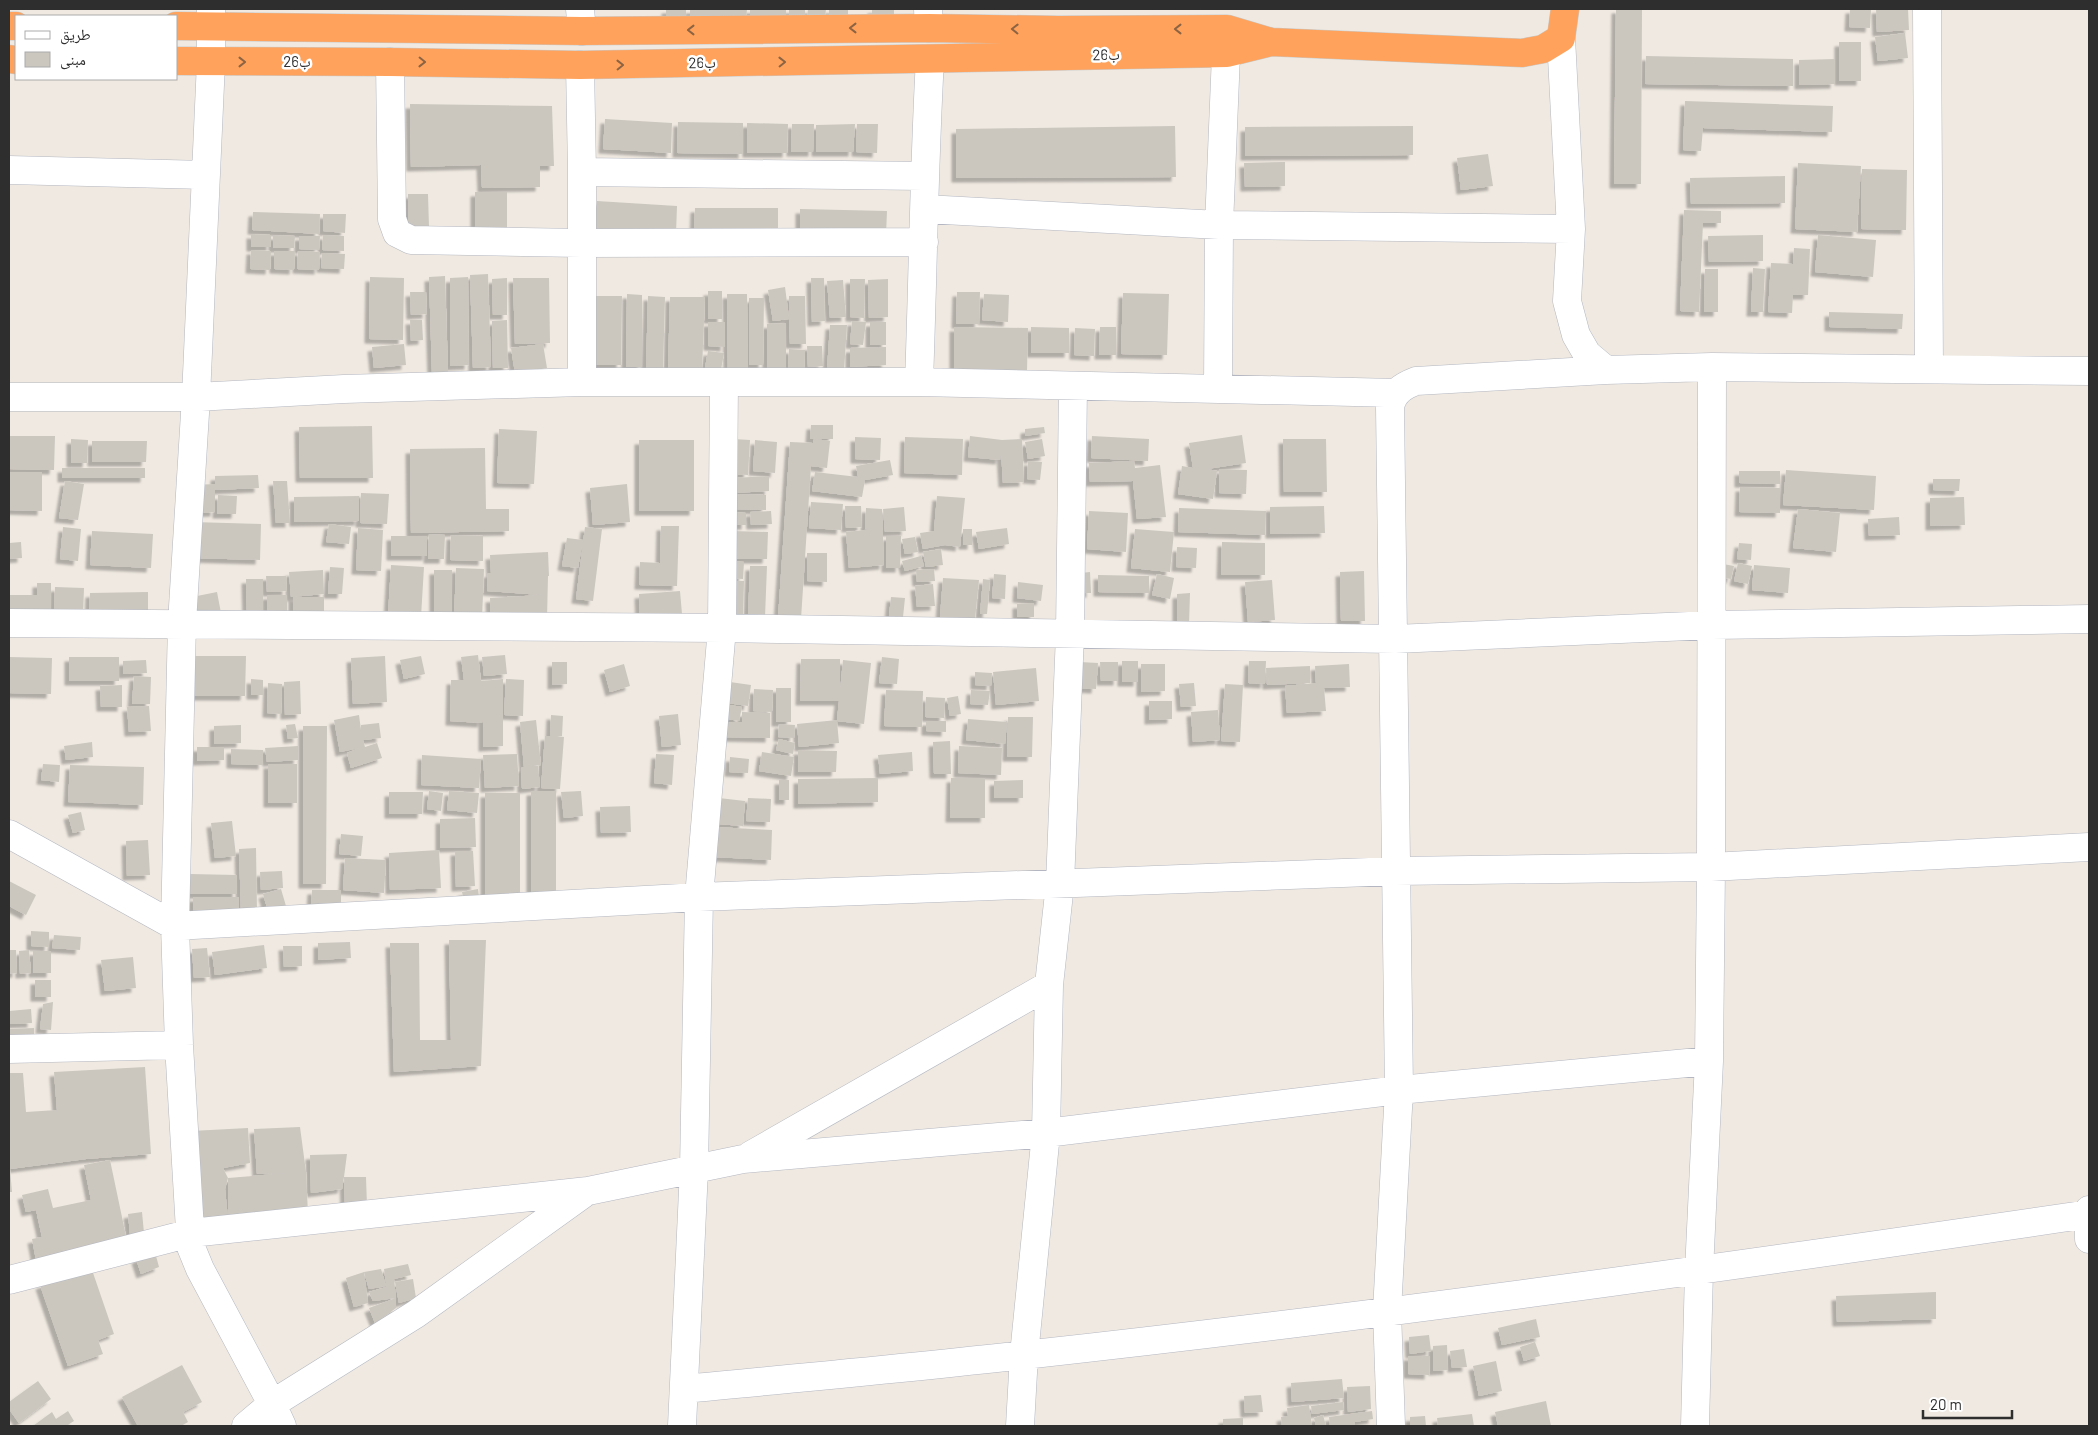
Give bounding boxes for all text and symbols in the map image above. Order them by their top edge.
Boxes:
legend [15,15,178,80]
one-way arrow [849,23,857,34]
one-way arrow [1011,24,1019,34]
one-way arrow [1174,24,1182,34]
text: طريق [60,25,91,45]
one-way arrow [686,25,694,35]
street label: 26ب [1092,45,1120,64]
text: مبنى [60,50,86,70]
street label: 26ب [283,52,311,70]
street label: 26ب [688,53,716,72]
one-way arrow [779,56,787,67]
one-way arrow [239,57,247,67]
one-way arrow [419,57,427,68]
one-way arrow [616,59,624,70]
scale bar [1923,1388,2012,1420]
text: 20 m [1930,1395,1962,1413]

